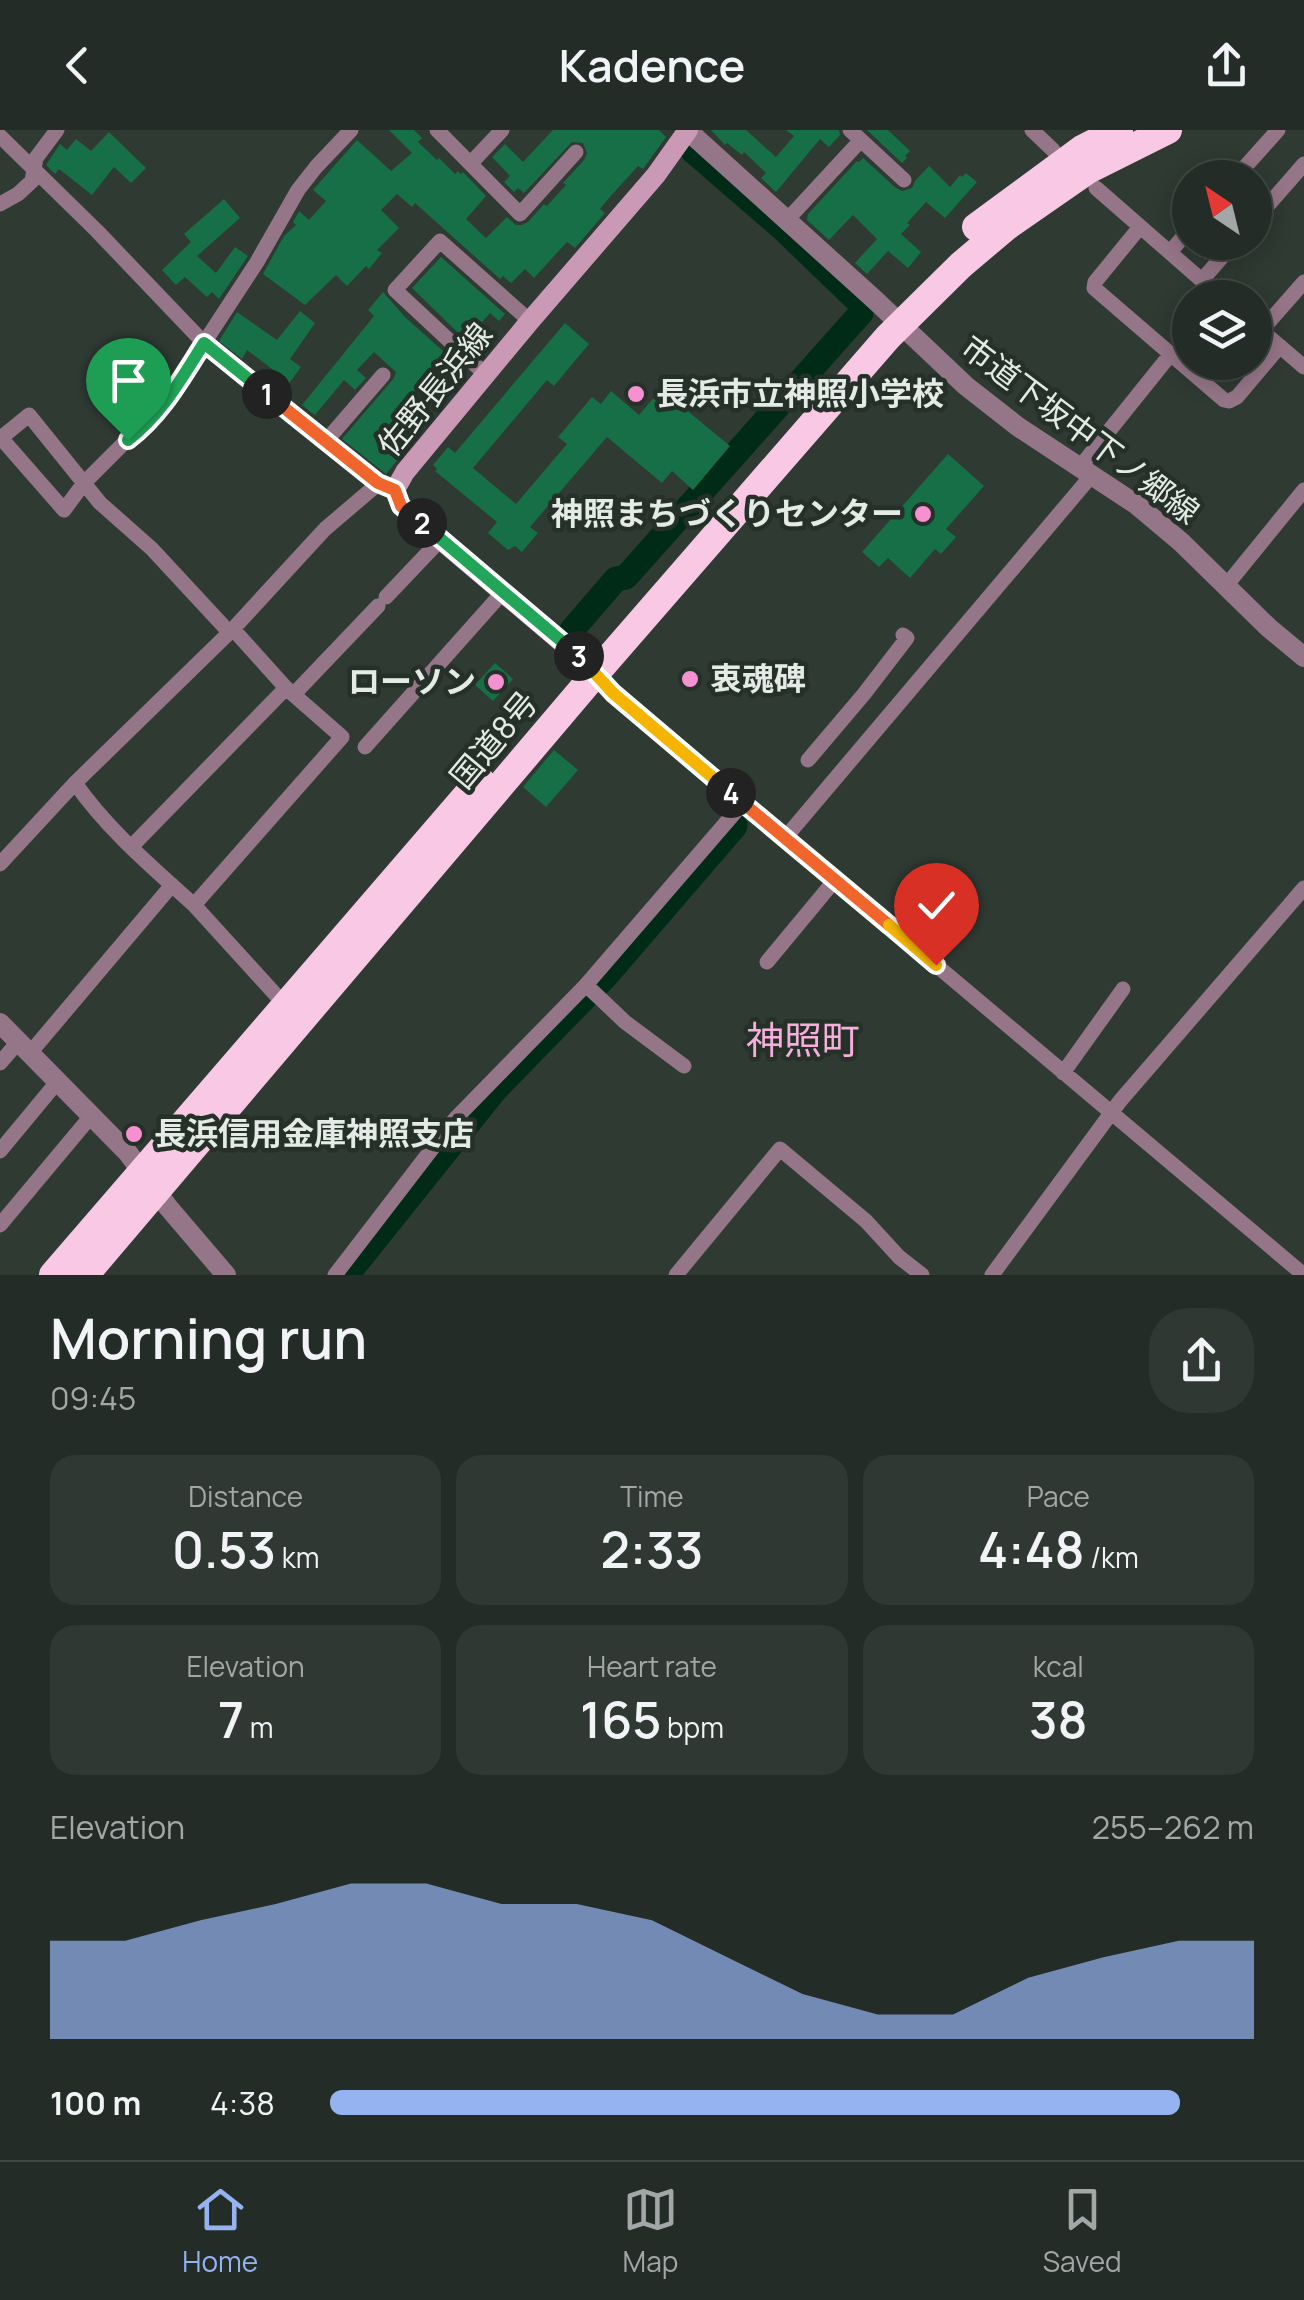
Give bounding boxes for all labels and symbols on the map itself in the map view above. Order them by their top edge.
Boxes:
north arrow [1172,160,1272,260]
street label: 佐野長浜線 [367,313,502,465]
street label: 市道下坂中下ノ郷線 [952,325,1209,533]
pin [86,338,171,441]
pin: 1 [242,369,292,419]
place label: 長浜市立神照小学校 [656,371,944,415]
marker: 長浜市立神照小学校 [625,383,647,405]
place label: 神照まちづくりセンター [551,491,903,535]
pin: 2 [397,498,447,548]
marker: 神照まちづくりセンター [912,503,934,525]
pin: 3 [554,631,604,681]
place label: 衷魂碑 [710,656,806,700]
place label: ローソン [348,659,476,703]
marker: 衷魂碑 [679,668,701,690]
marker: ローソン [485,671,507,693]
street label: 国道8号 [440,681,547,797]
pin: 4 [706,768,756,818]
pin [894,863,979,966]
district label: 神照町 [746,1013,860,1065]
place label: 長浜信用金庫神照支店 [154,1111,474,1155]
marker: 長浜信用金庫神照支店 [123,1123,145,1145]

